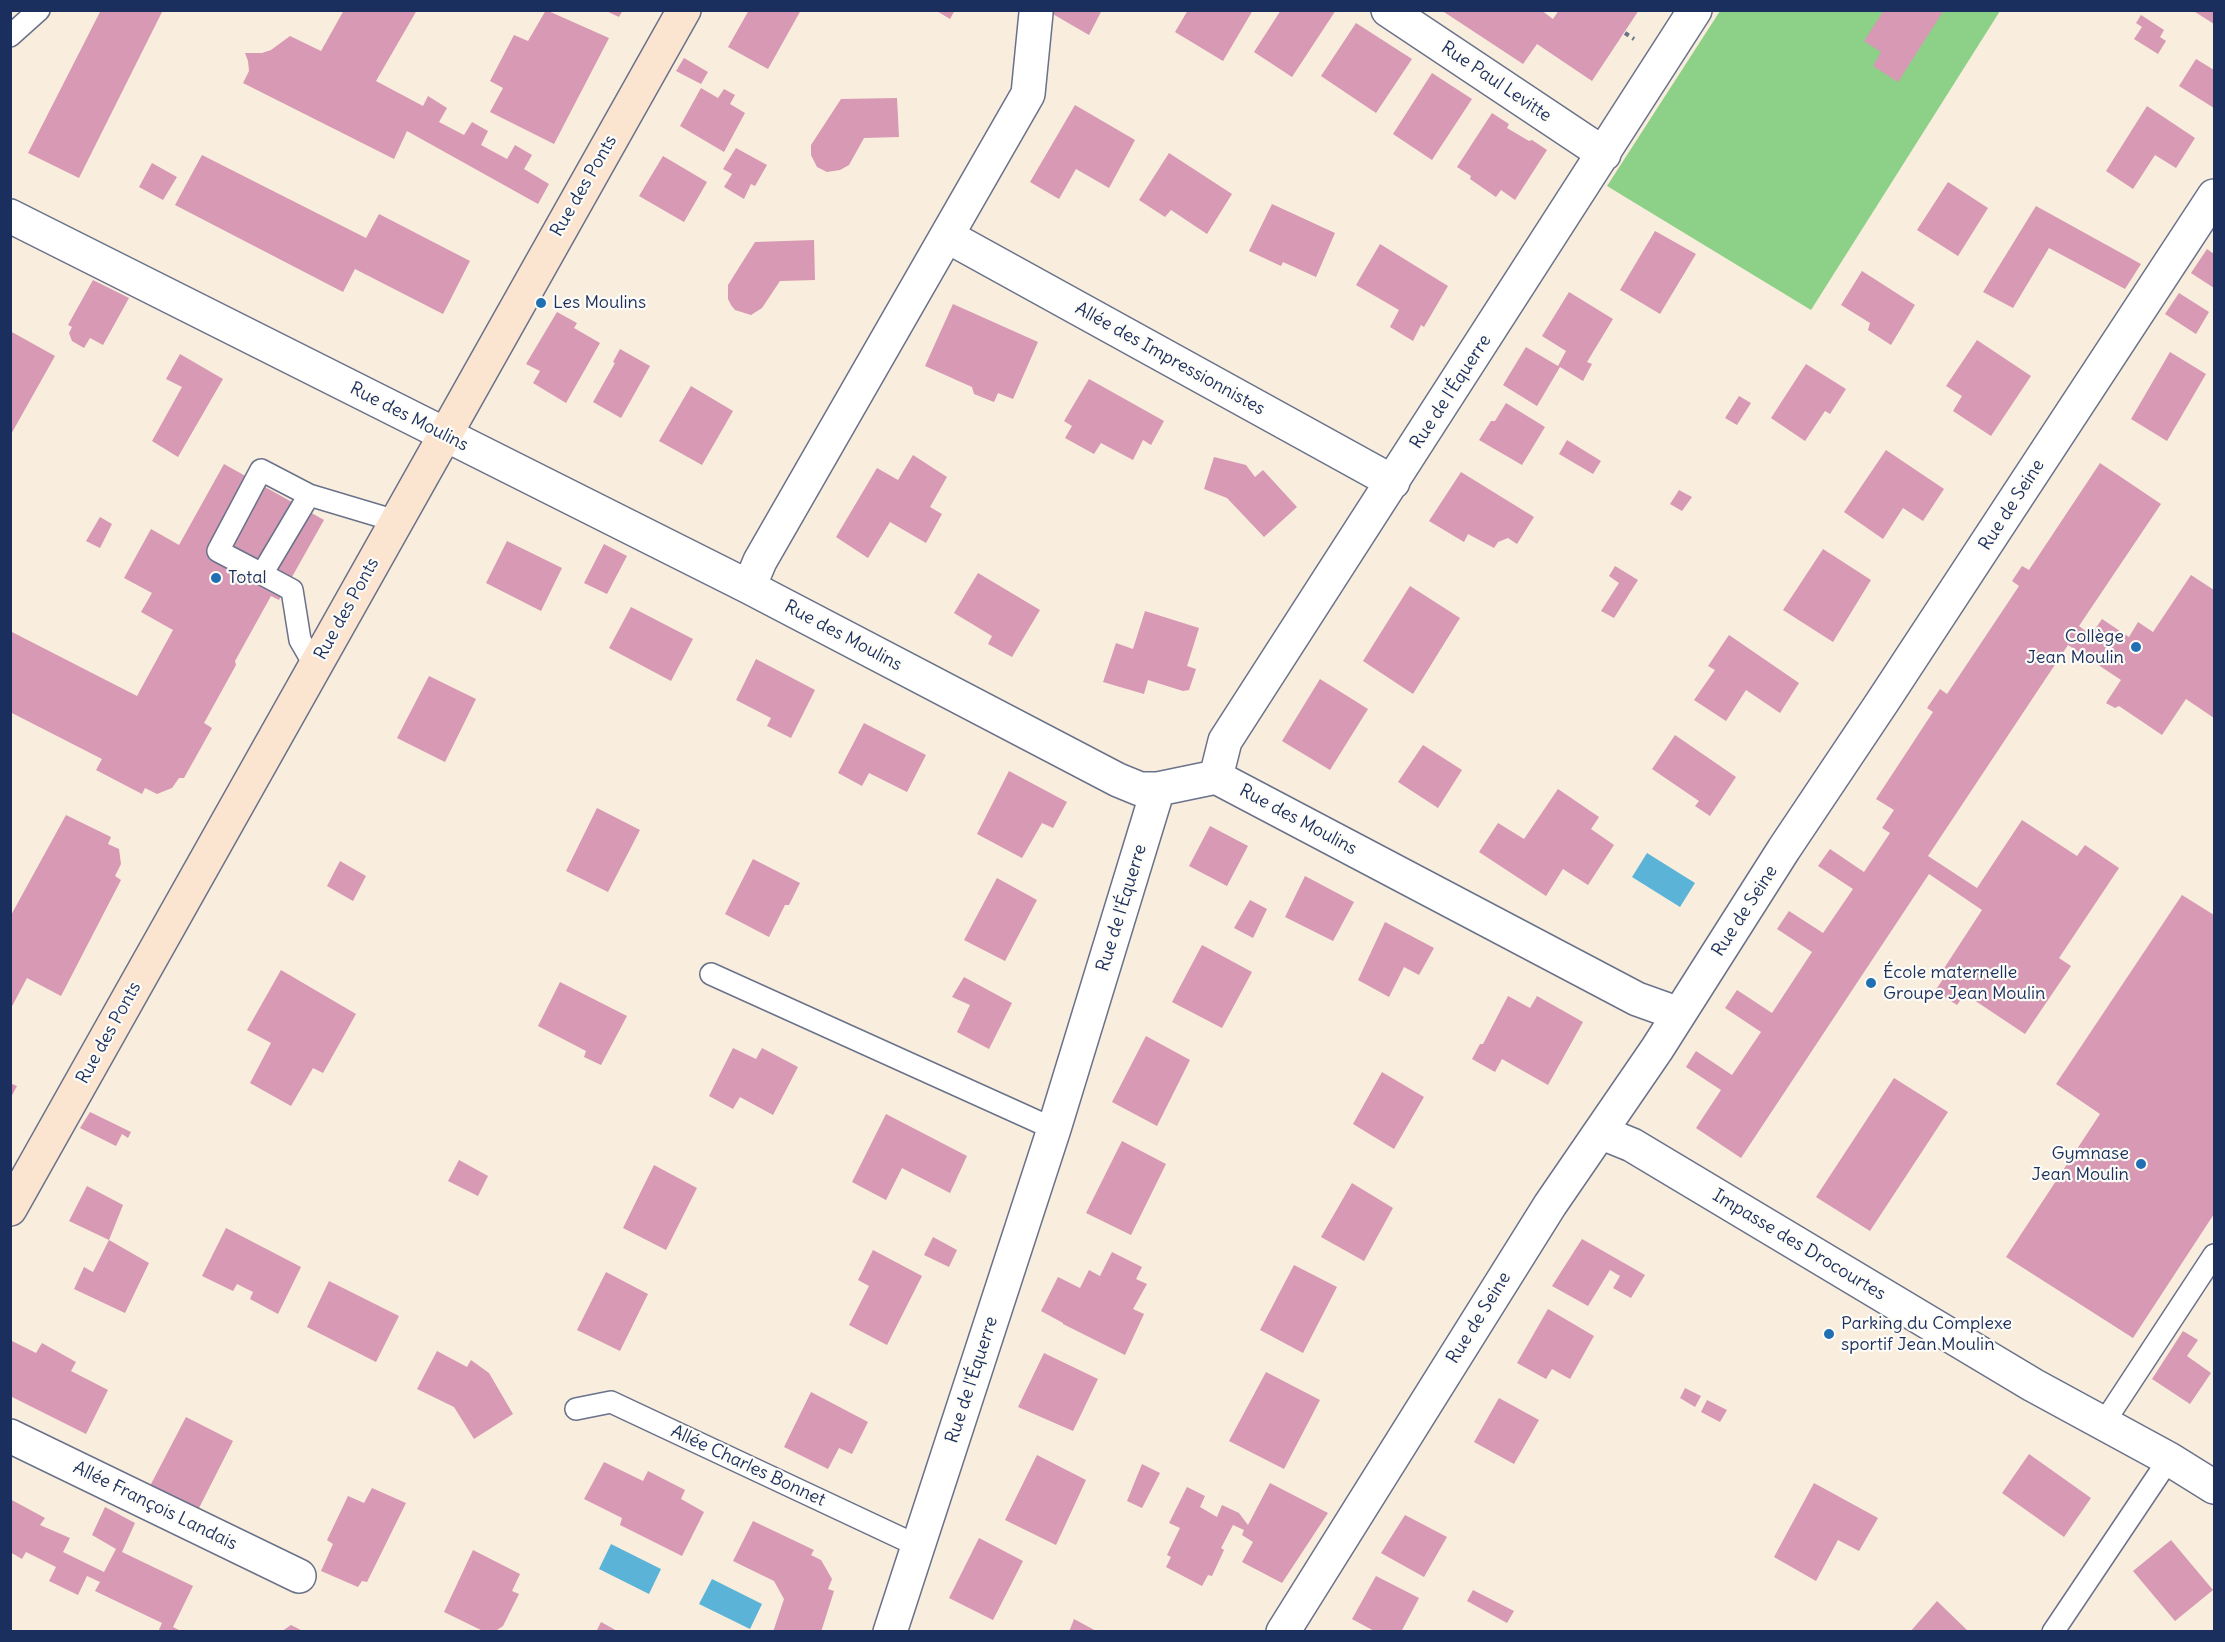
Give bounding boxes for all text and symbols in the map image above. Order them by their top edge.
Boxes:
street label: Rue Paul Levitte [1437,37,1555,127]
street label: Rue des Ponts [546,131,622,241]
place label: Les Moulins [553,292,646,314]
marker: Les Moulins [534,296,548,310]
street label: Allée des Impressionnistes [1071,298,1269,420]
street label: Rue de l'Équerre [1406,331,1496,453]
street label: Rue des Moulins [346,378,472,456]
street label: Rue de Seine [1975,455,2049,555]
street label: Rue des Ponts [310,554,384,664]
place label: Total [228,567,267,589]
marker: Total [209,571,223,585]
street label: Rue des Moulins [780,596,906,676]
place label: Collège Jean Moulin [2027,626,2124,668]
marker: Collège Jean Moulin [2129,640,2143,654]
street label: Rue des Moulins [1235,780,1361,860]
street label: Rue de l'Équerre [1092,842,1152,974]
street label: Rue de Seine [1708,861,1782,961]
place label: École maternelle Groupe Jean Moulin [1883,962,2045,1004]
marker: École maternelle Groupe Jean Moulin [1864,976,1878,990]
street label: Rue des Ponts [72,978,146,1088]
place label: Gymnase Jean Moulin [2032,1143,2129,1186]
marker: Gymnase Jean Moulin [2134,1157,2148,1171]
street label: Impasse des Drocourtes [1709,1185,1889,1305]
street label: Rue de Seine [1442,1268,1516,1368]
place label: Parking du Complexe sportif Jean Moulin [1841,1313,2012,1356]
street label: Rue de l'Équerre [941,1314,1003,1446]
marker: Parking du Complexe sportif Jean Moulin [1822,1327,1836,1341]
street label: Allée Charles Bonnet [667,1421,829,1511]
street label: Allée François Landais [70,1457,240,1555]

